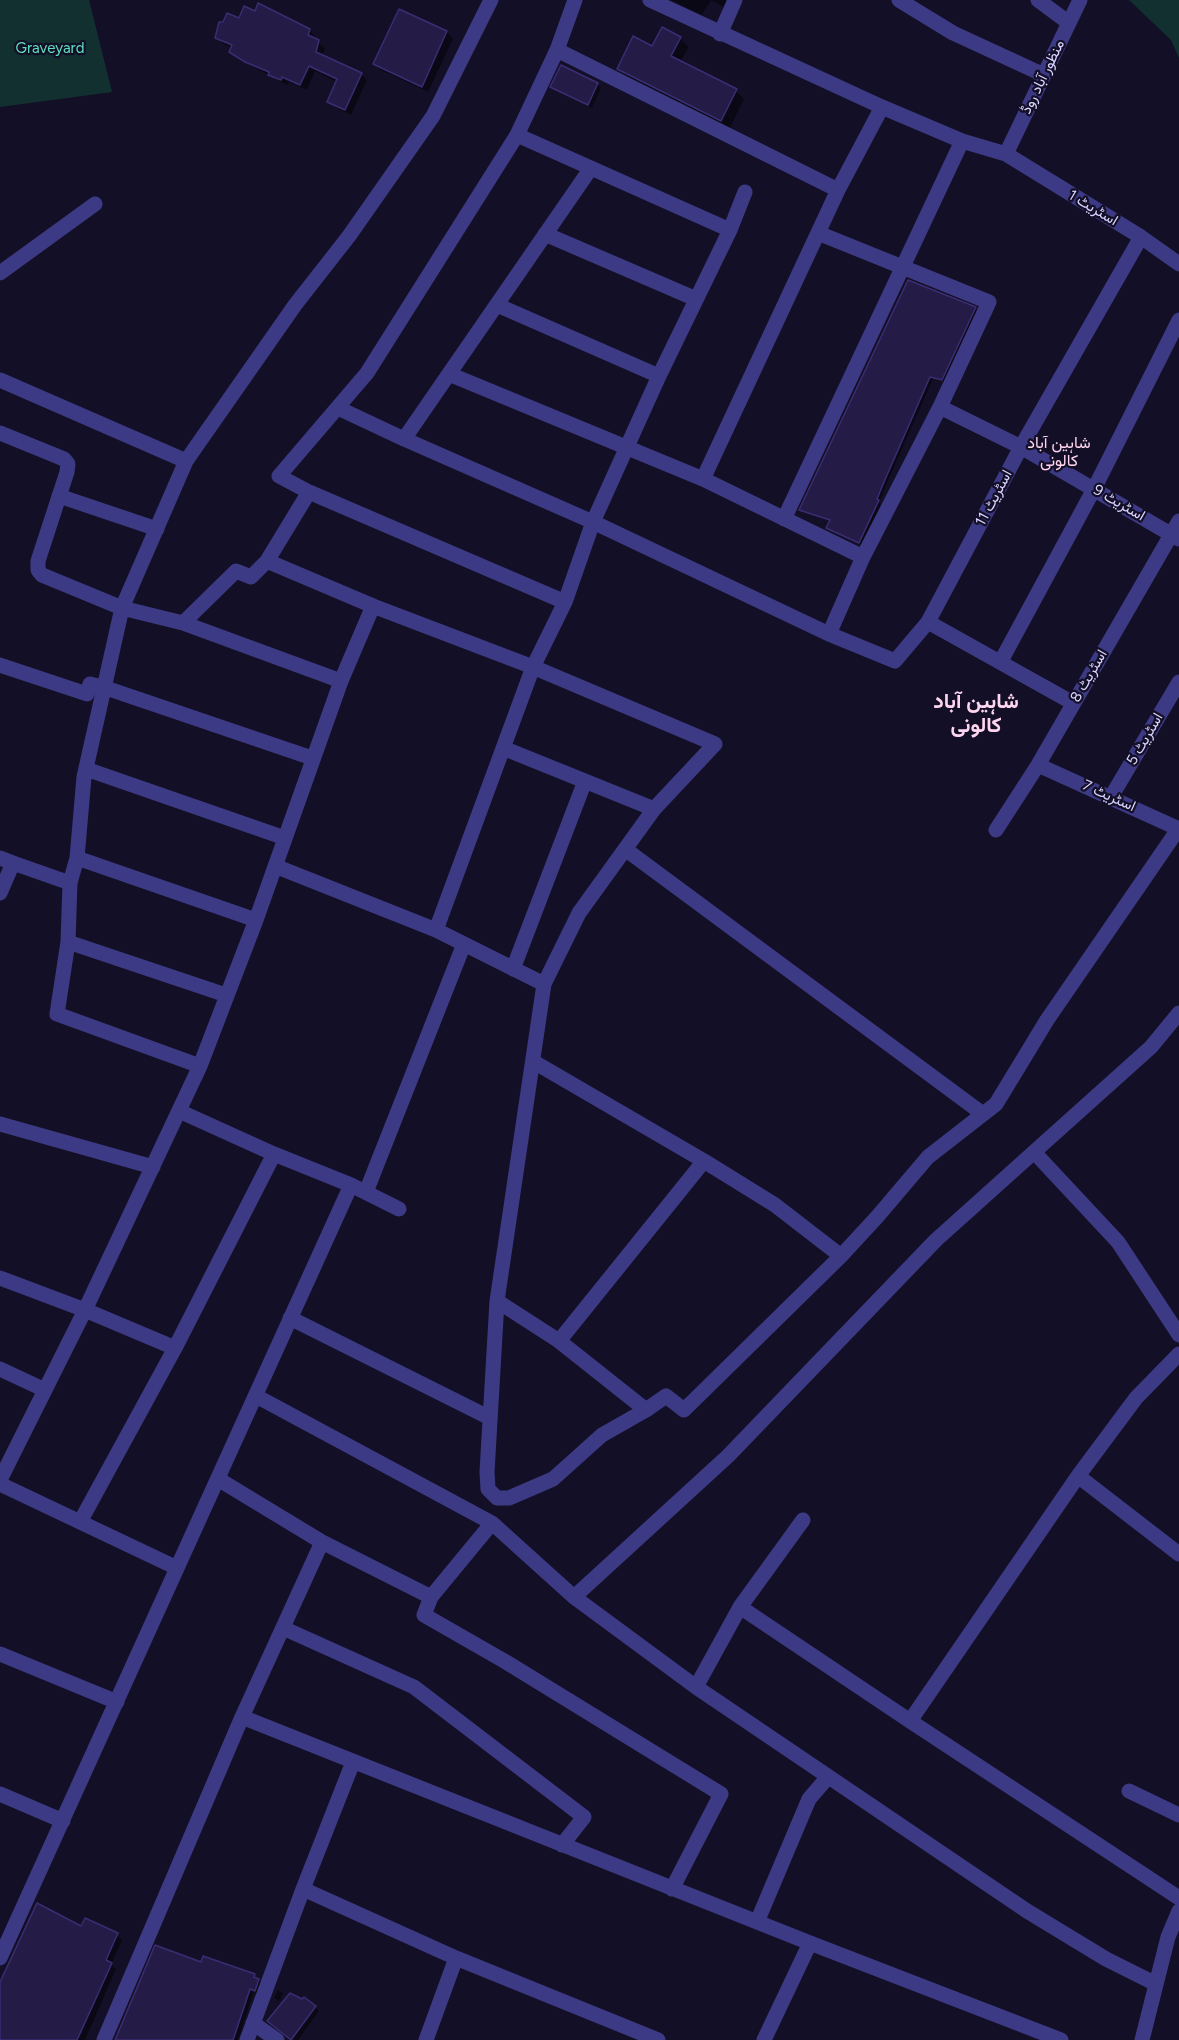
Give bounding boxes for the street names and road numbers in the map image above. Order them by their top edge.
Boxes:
street label: منظور آباد روڈ [1017,37,1069,117]
street label: اسٹریٹ 1 [1065,186,1121,230]
street label: اسٹریٹ 11 [972,467,1016,529]
street label: اسٹریٹ 9 [1090,481,1148,525]
street label: اسٹریٹ 8 [1067,647,1111,705]
street label: اسٹریٹ 5 [1123,710,1167,768]
street label: اسٹریٹ 7 [1080,776,1138,816]

